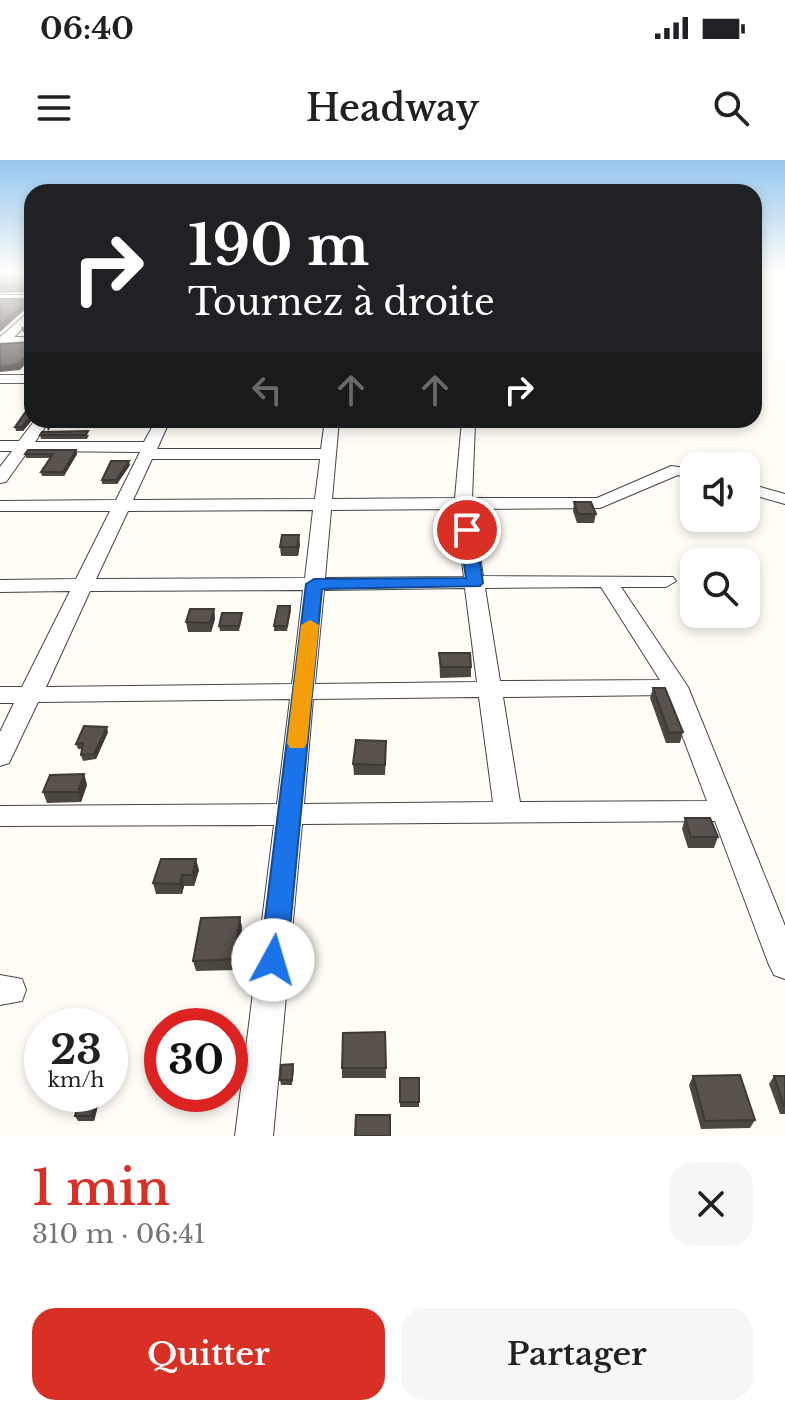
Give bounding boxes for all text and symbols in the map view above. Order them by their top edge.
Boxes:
text: 06:40 [40,10,134,47]
icon: menu [32,86,76,130]
text: Headway [306,86,479,131]
icon: search [709,86,753,130]
text: 190 m [188,211,369,280]
icon: right [56,216,160,320]
text: Tournez à droite [188,280,495,325]
icon: left [245,368,289,412]
icon: ahead [329,368,373,412]
icon: ahead [413,368,457,412]
icon: right [497,368,541,412]
map controls [680,452,760,628]
button: sound [680,452,760,532]
pin [433,496,501,564]
icon: arrive [445,508,489,552]
button: search [680,548,760,628]
position arrow [231,918,315,1002]
speed limit sign: 30 [144,1008,248,1112]
text: 23 [50,1025,102,1075]
text: km/h [48,1068,104,1092]
text: 1 min [32,1158,170,1218]
button: close [669,1162,753,1246]
text: 310 m · 06:41 [32,1218,205,1250]
button: Quitter [32,1308,385,1400]
button: Partager [401,1308,753,1400]

